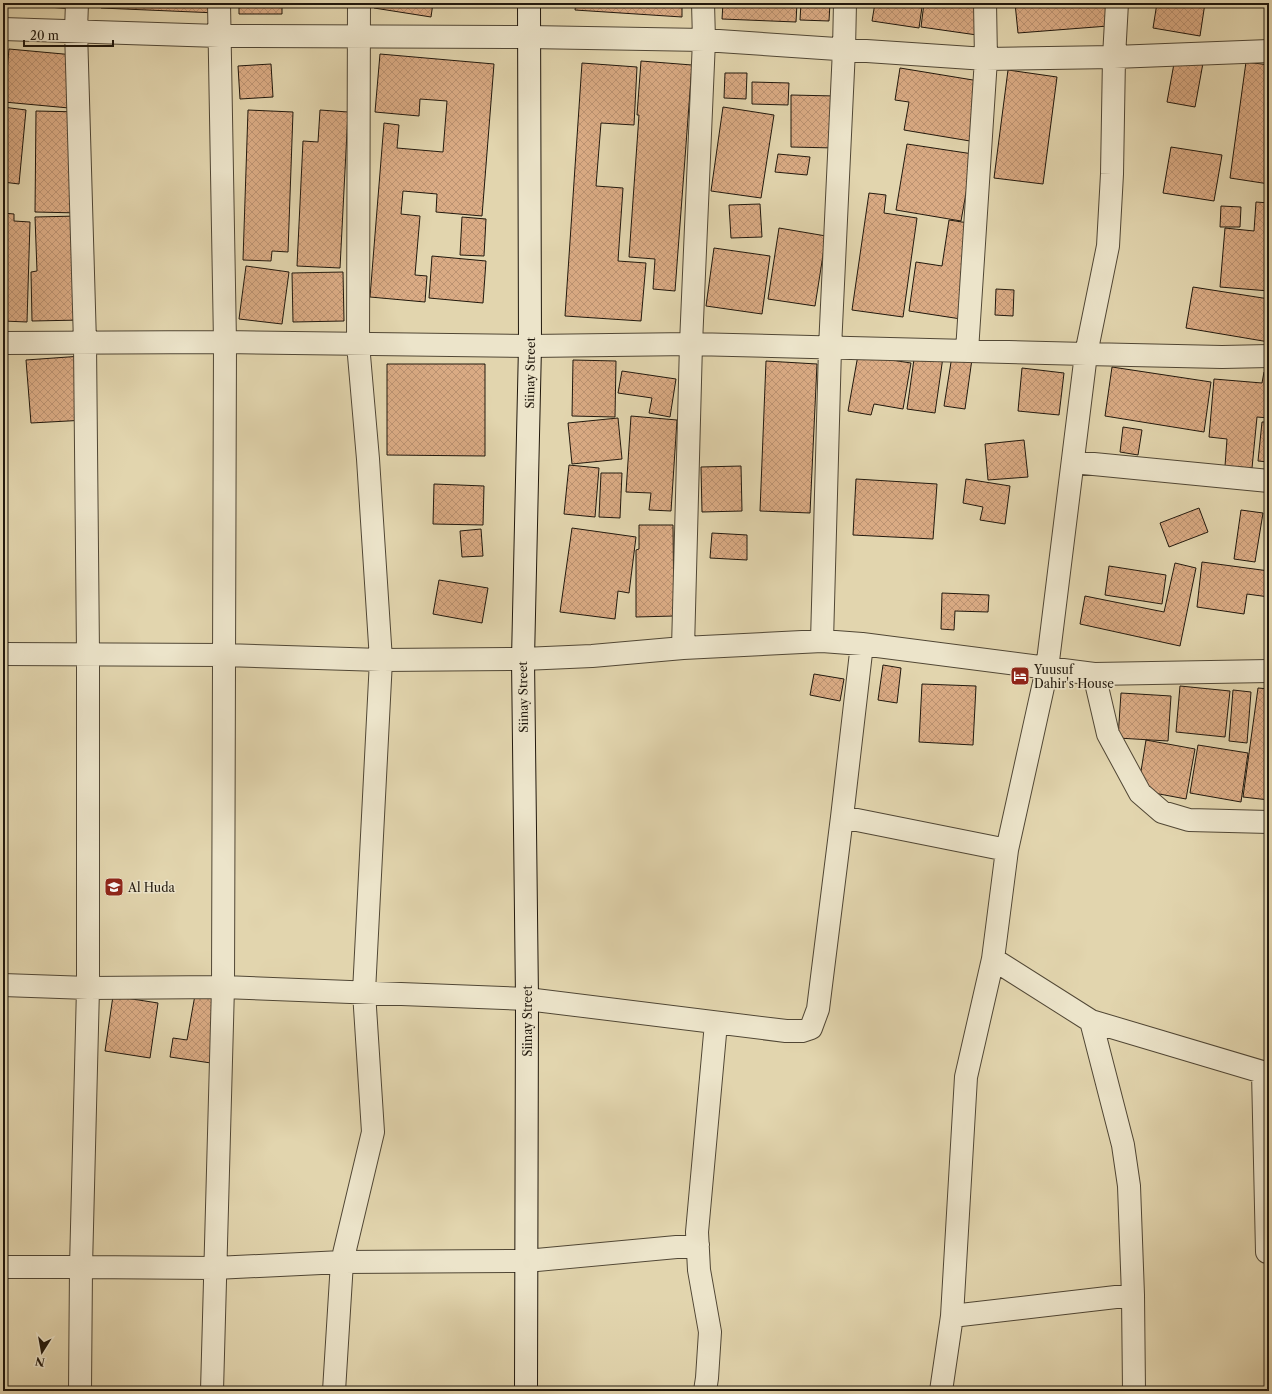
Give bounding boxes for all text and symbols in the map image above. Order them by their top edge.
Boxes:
scale bar [24,22,113,48]
text: 20 m [30,28,59,43]
street label: Siinay Street [522,336,538,409]
street label: Siinay Street [515,660,531,733]
place label: Yuusuf Dahir's House [1033,662,1114,691]
hotel icon: Yuusuf Dahir's House [1009,665,1031,687]
school or university icon: Al Huda [103,876,125,898]
place label: Al Huda [127,880,175,895]
street label: Siinay Street [520,984,535,1057]
north arrow [22,1332,62,1372]
text: N [34,1354,46,1370]

